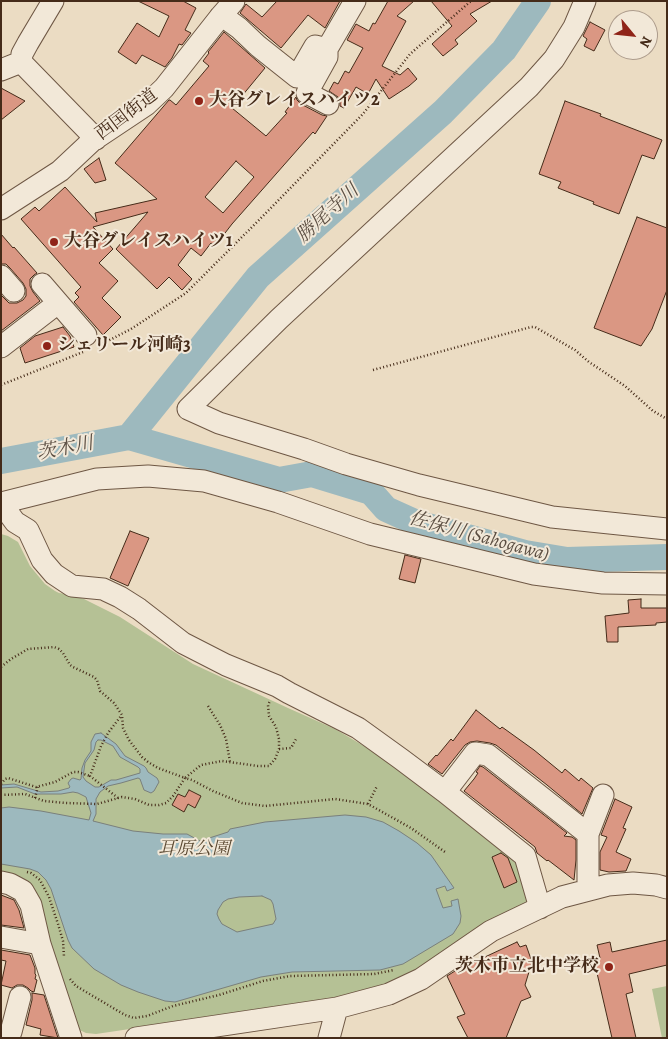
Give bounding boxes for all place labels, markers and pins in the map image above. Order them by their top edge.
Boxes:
place label: 大谷グレイスハイツ2 [209,90,380,112]
marker: 大谷グレイスハイツ2 [193,95,205,107]
place label: 大谷グレイスハイツ1 [64,231,232,253]
marker: 大谷グレイスハイツ1 [48,236,60,248]
place label: シェリール河崎3 [57,335,191,357]
marker: シェリール河崎3 [41,340,53,352]
place label: 茨木市立北中学校 [455,956,599,978]
marker: 茨木市立北中学校 [603,961,615,973]

